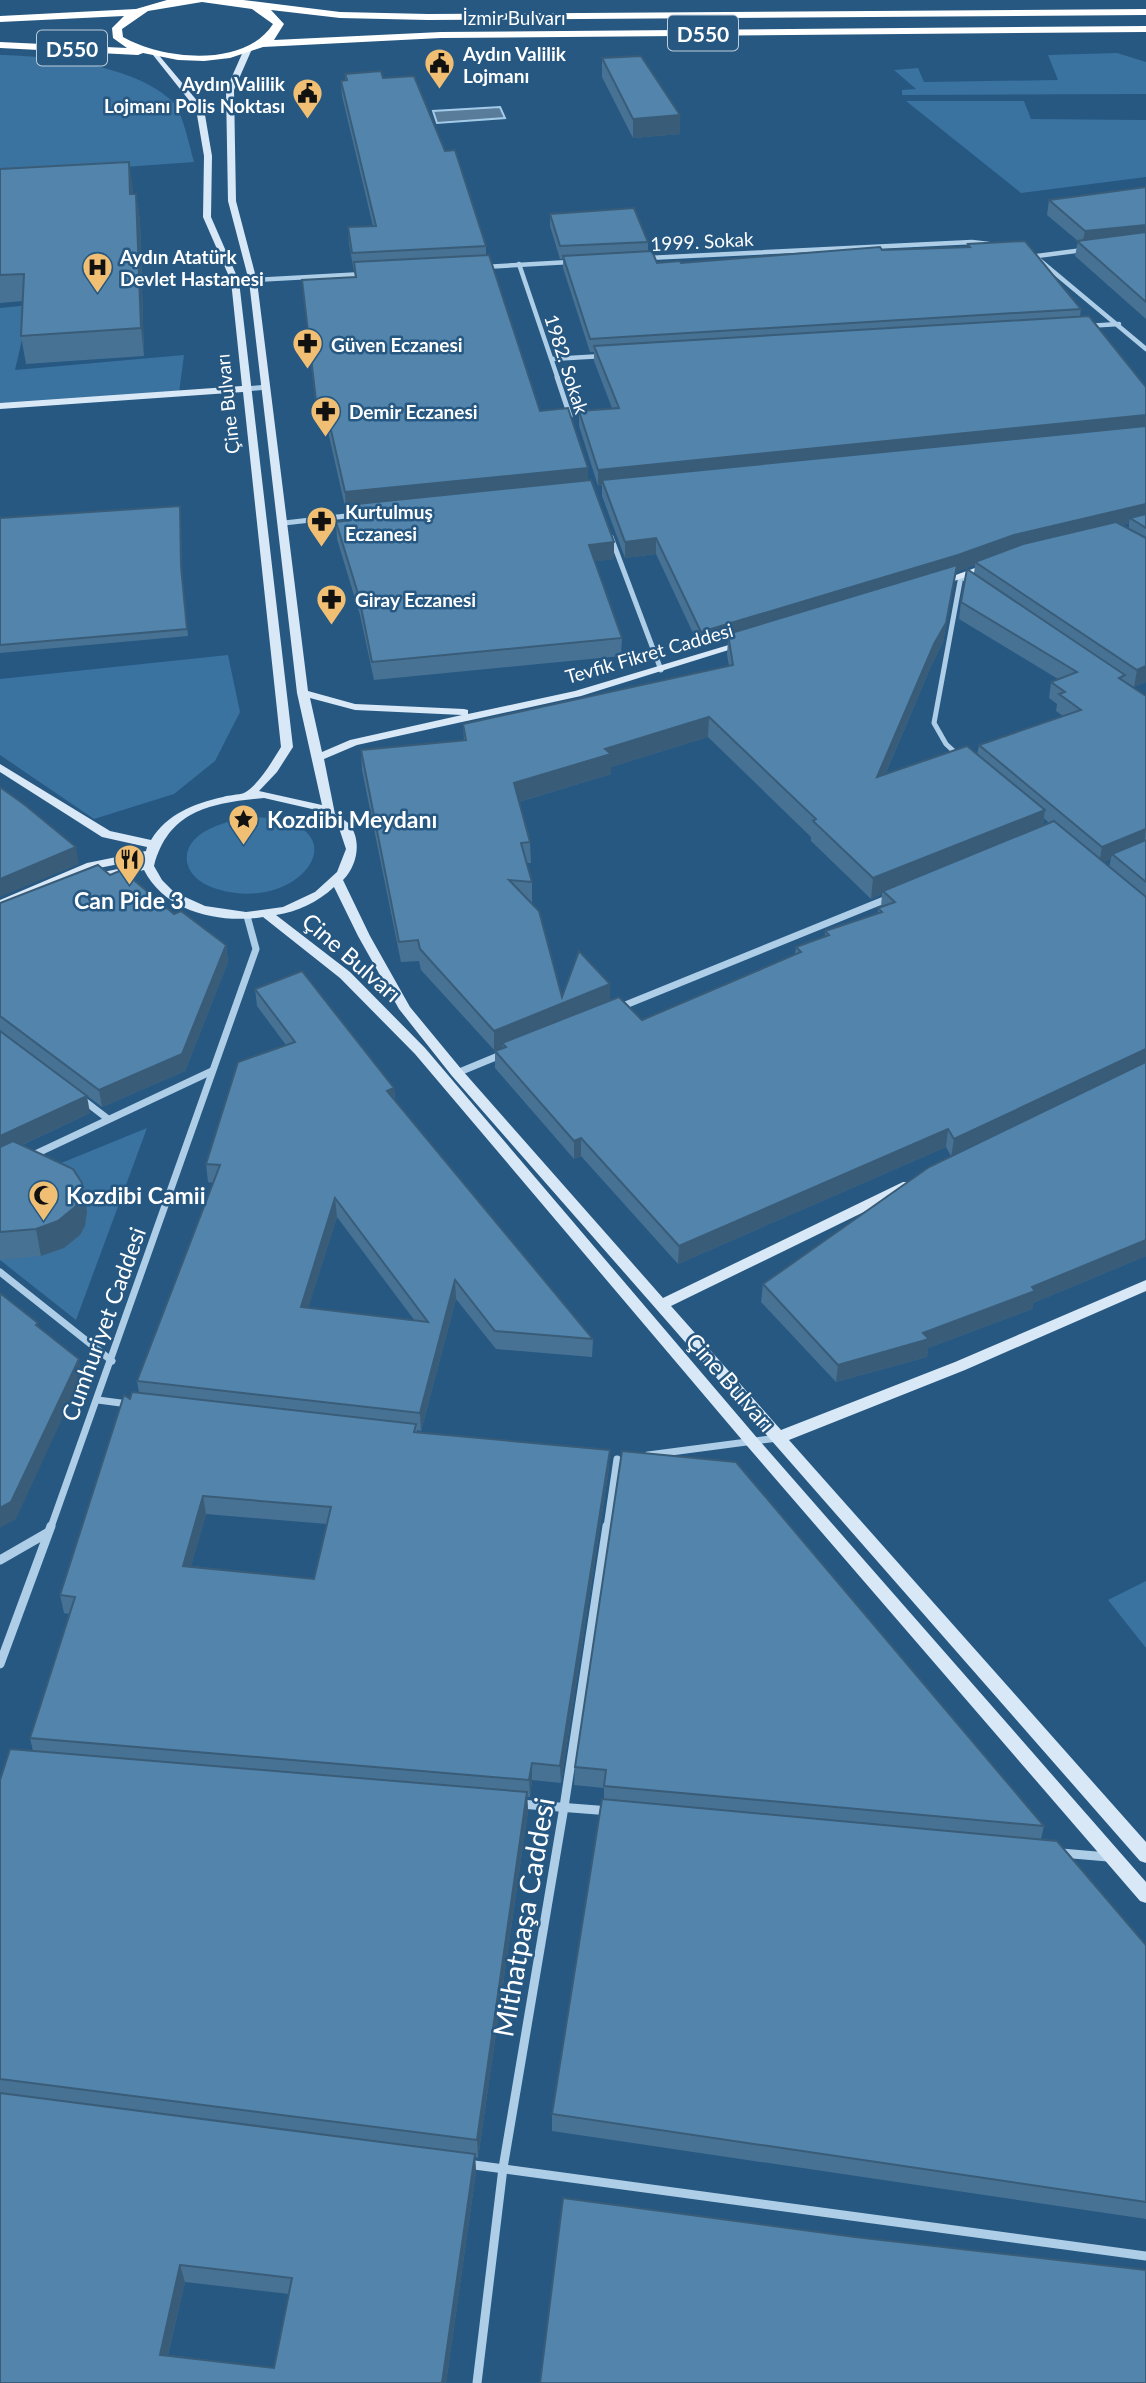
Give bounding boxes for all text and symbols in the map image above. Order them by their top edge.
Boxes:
street label: İzmir Bulvarı [463,6,565,29]
road number: D550 [668,16,738,50]
road number: D550 [37,30,107,66]
place label: Aydın Valilik Lojmanı [462,42,567,87]
public building icon: Aydın Valilik Lojmanı [423,47,457,91]
place label: Aydın Valilik Lojmanı Polis Noktası [104,72,286,117]
public building icon: Aydın Valilik Lojmanı Polis Noktası [291,77,325,121]
street label: 1999. Sokak [650,227,754,255]
place label: Aydın Atatürk Devlet Hastanesi [119,245,264,290]
hospital icon: Aydın Atatürk Devlet Hastanesi [80,250,114,294]
street label: 1982. Sokak [540,311,594,417]
pharmacy icon: Güven Eczanesi [291,327,325,371]
place label: Güven Eczanesi [331,333,463,356]
street label: Çine Bulvarı [210,353,244,455]
pharmacy icon: Demir Eczanesi [309,394,343,438]
place label: Demir Eczanesi [349,400,478,423]
place label: Kurtulmuş Eczanesi [345,500,433,545]
pharmacy icon: Kurtulmuş Eczanesi [305,505,339,549]
pharmacy icon: Giray Eczanesi [315,582,349,626]
place label: Giray Eczanesi [355,588,476,611]
street label: Tevfik Fikret Caddesi [563,618,735,688]
place icon: Kozdibi Meydanı [227,802,261,846]
place label: Kozdibi Meydanı [267,805,437,833]
restaurant icon: Can Pide 3 [112,842,146,886]
place label: Can Pide 3 [74,886,184,914]
street label: Çine Bulvarı [297,907,407,1007]
mosque icon: Kozdibi Camii [26,1178,60,1222]
place label: Kozdibi Camii [66,1181,206,1209]
street label: Cumhuriyet Caddesi [55,1223,151,1425]
street label: Çine Bulvarı [681,1327,781,1437]
street label: Mithatpaşa Caddesi [485,1795,561,2039]

